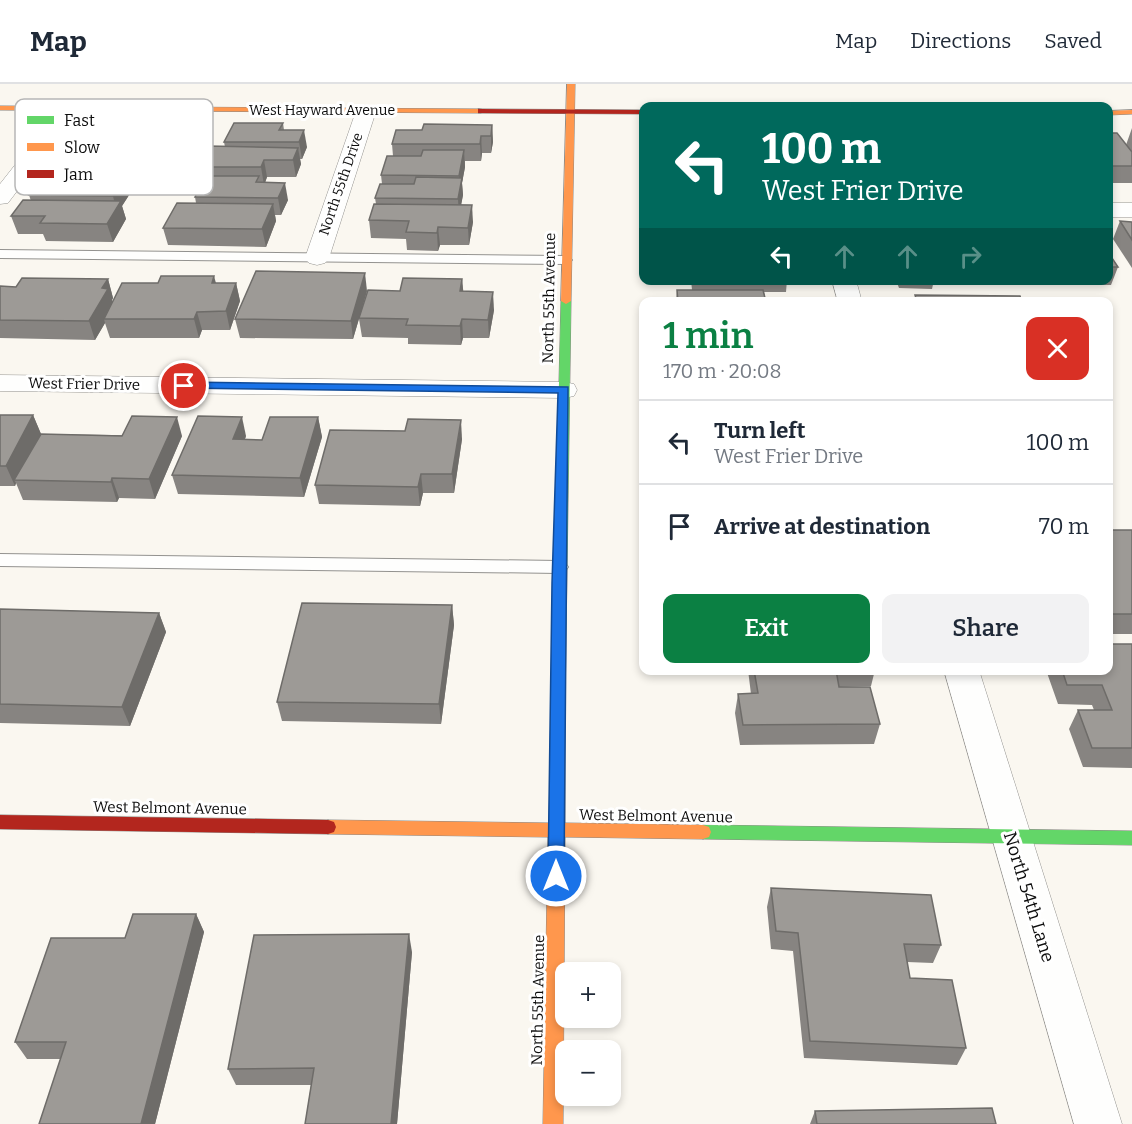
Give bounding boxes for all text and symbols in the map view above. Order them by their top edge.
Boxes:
text: Map [30,25,87,58]
text: Map [835,28,877,54]
text: Directions [910,28,1011,54]
text: Saved [1044,28,1102,54]
legend [15,99,213,195]
street label: West Hayward Avenue [249,102,395,119]
text: Fast [64,111,95,130]
text: 100 m [762,124,881,174]
icon: left [663,126,741,204]
street label: North 55th Drive [315,130,367,238]
text: Slow [64,138,100,157]
text: Jam [63,165,93,184]
text: West Frier Drive [762,175,964,207]
street label: North 55th Avenue [539,232,559,364]
icon: left [765,240,798,273]
icon: ahead [828,240,861,273]
icon: ahead [891,240,924,273]
icon: right [954,240,987,273]
text: 1 min [663,314,754,358]
button: close [1026,317,1089,380]
text: 170 m · 20:08 [663,359,781,383]
pin [158,360,209,411]
icon: arrive [167,369,200,402]
street label: West Frier Drive [28,374,140,394]
text: Turn left [714,417,806,444]
icon: left [663,426,696,459]
text: 100 m [1026,429,1089,456]
text: West Frier Drive [714,444,863,468]
icon: arrive [663,510,696,543]
text: Arrive at destination [714,513,930,540]
text: 70 m [1039,513,1089,540]
button: Exit [663,594,870,663]
button: Share [882,594,1089,663]
street label: West Belmont Avenue [93,798,247,818]
street label: West Belmont Avenue [579,806,733,826]
street label: North 54th Lane [999,829,1059,965]
position arrow [524,844,588,908]
street label: North 55th Avenue [528,934,548,1066]
map controls [555,962,621,1106]
button: + [555,962,621,1028]
button: − [555,1040,621,1106]

